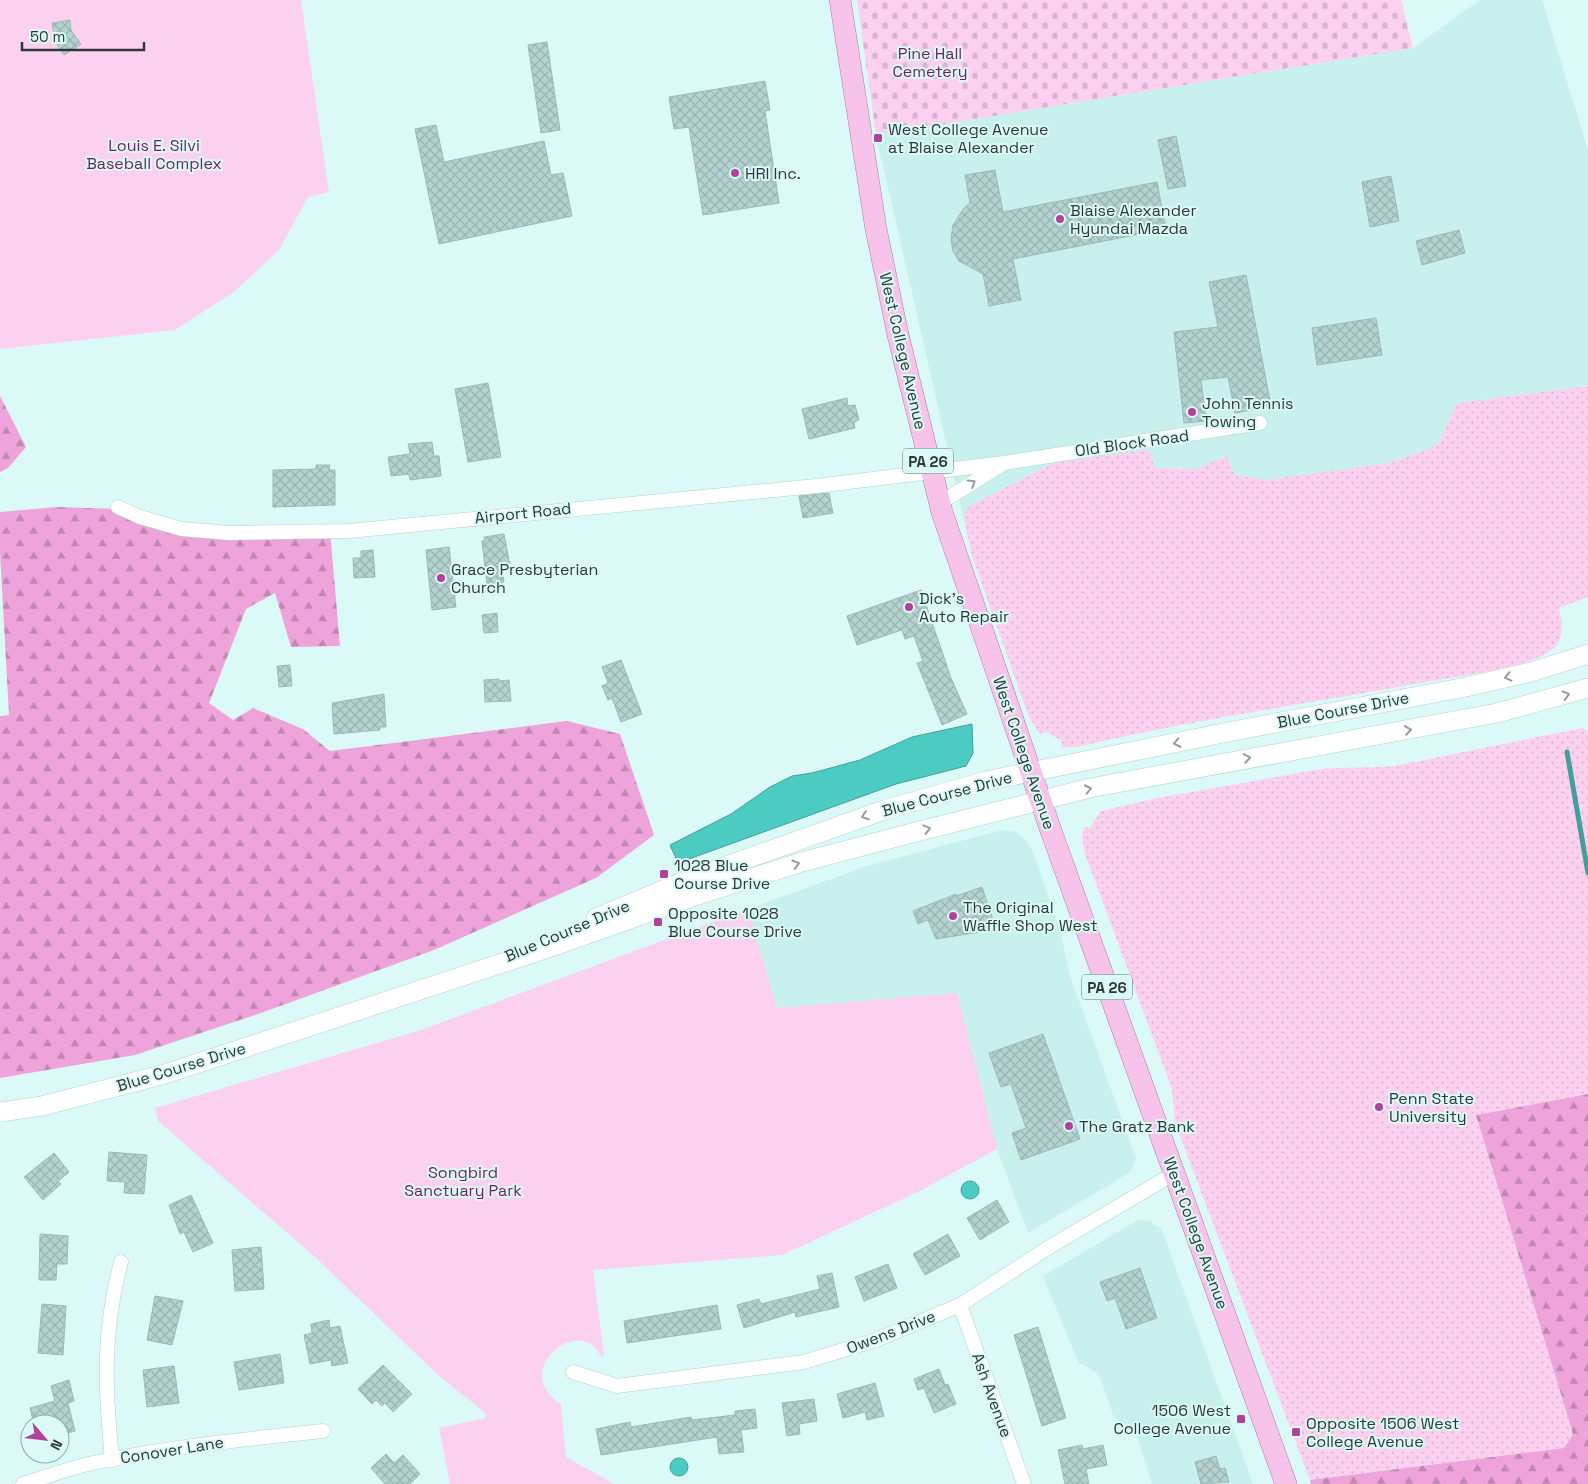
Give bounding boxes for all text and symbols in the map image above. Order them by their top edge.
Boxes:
scale bar [22,20,145,52]
text: 50 m [30,27,65,46]
park label: Pine Hall Cemetery [892,43,968,82]
place label: West College Avenue at Blaise Alexander [888,119,1049,158]
marker: West College Avenue at Blaise Alexander [872,132,884,144]
park label: Louis E. Silvi Baseball Complex [86,135,222,174]
place label: HRI Inc. [745,163,801,184]
marker: HRI Inc. [729,167,741,179]
place label: Blaise Alexander Hyundai Mazda [1070,200,1196,239]
marker: Blaise Alexander Hyundai Mazda [1054,213,1066,225]
street label: West College Avenue [875,270,931,432]
place label: John Tennis Towing [1202,393,1294,432]
marker: John Tennis Towing [1186,406,1198,418]
street label: Old Block Road [1074,425,1190,461]
road number: PA 26 [903,448,953,474]
one-way arrow [966,480,975,490]
street label: Airport Road [474,497,572,529]
place label: Grace Presbyterian Church [451,559,598,598]
marker: Grace Presbyterian Church [435,572,447,584]
place label: Dick's Auto Repair [919,588,1009,627]
marker: Dick's Auto Repair [903,601,915,613]
one-way arrow [1503,671,1512,682]
street label: West College Avenue [988,674,1060,832]
street label: Blue Course Drive [1275,687,1411,733]
one-way arrow [1562,691,1570,701]
one-way arrow [1403,726,1412,736]
one-way arrow [1173,737,1182,748]
one-way arrow [1243,753,1252,763]
street label: Blue Course Drive [880,767,1014,821]
one-way arrow [1083,784,1092,794]
one-way arrow [862,811,870,821]
one-way arrow [923,824,931,834]
place label: 1028 Blue Course Drive [674,855,770,894]
one-way arrow [791,860,800,870]
marker: 1028 Blue Course Drive [658,868,670,880]
street label: Blue Course Drive [501,895,633,967]
place label: The Original Waffle Shop West [963,897,1098,936]
place label: Opposite 1028 Blue Course Drive [668,903,802,942]
marker: The Original Waffle Shop West [947,910,959,922]
marker: Opposite 1028 Blue Course Drive [652,916,664,928]
road number: PA 26 [1082,974,1132,1000]
street label: Blue Course Drive [114,1037,248,1097]
place label: Penn State University [1389,1088,1474,1127]
marker: Penn State University [1373,1101,1385,1113]
place label: The Gratz Bank [1079,1116,1195,1137]
marker: The Gratz Bank [1063,1120,1075,1132]
street label: West College Avenue [1159,1154,1233,1312]
park label: Songbird Sanctuary Park [404,1162,522,1201]
street label: Owens Drive [844,1305,938,1359]
street label: Ash Avenue [967,1350,1017,1440]
place label: 1506 West College Avenue [1113,1400,1231,1439]
marker: 1506 West College Avenue [1235,1413,1247,1425]
place label: Opposite 1506 West College Avenue [1306,1413,1459,1452]
north arrow [20,1414,70,1464]
marker: Opposite 1506 West College Avenue [1290,1426,1302,1438]
street label: Conover Lane [119,1431,225,1469]
text: N [46,1437,67,1453]

